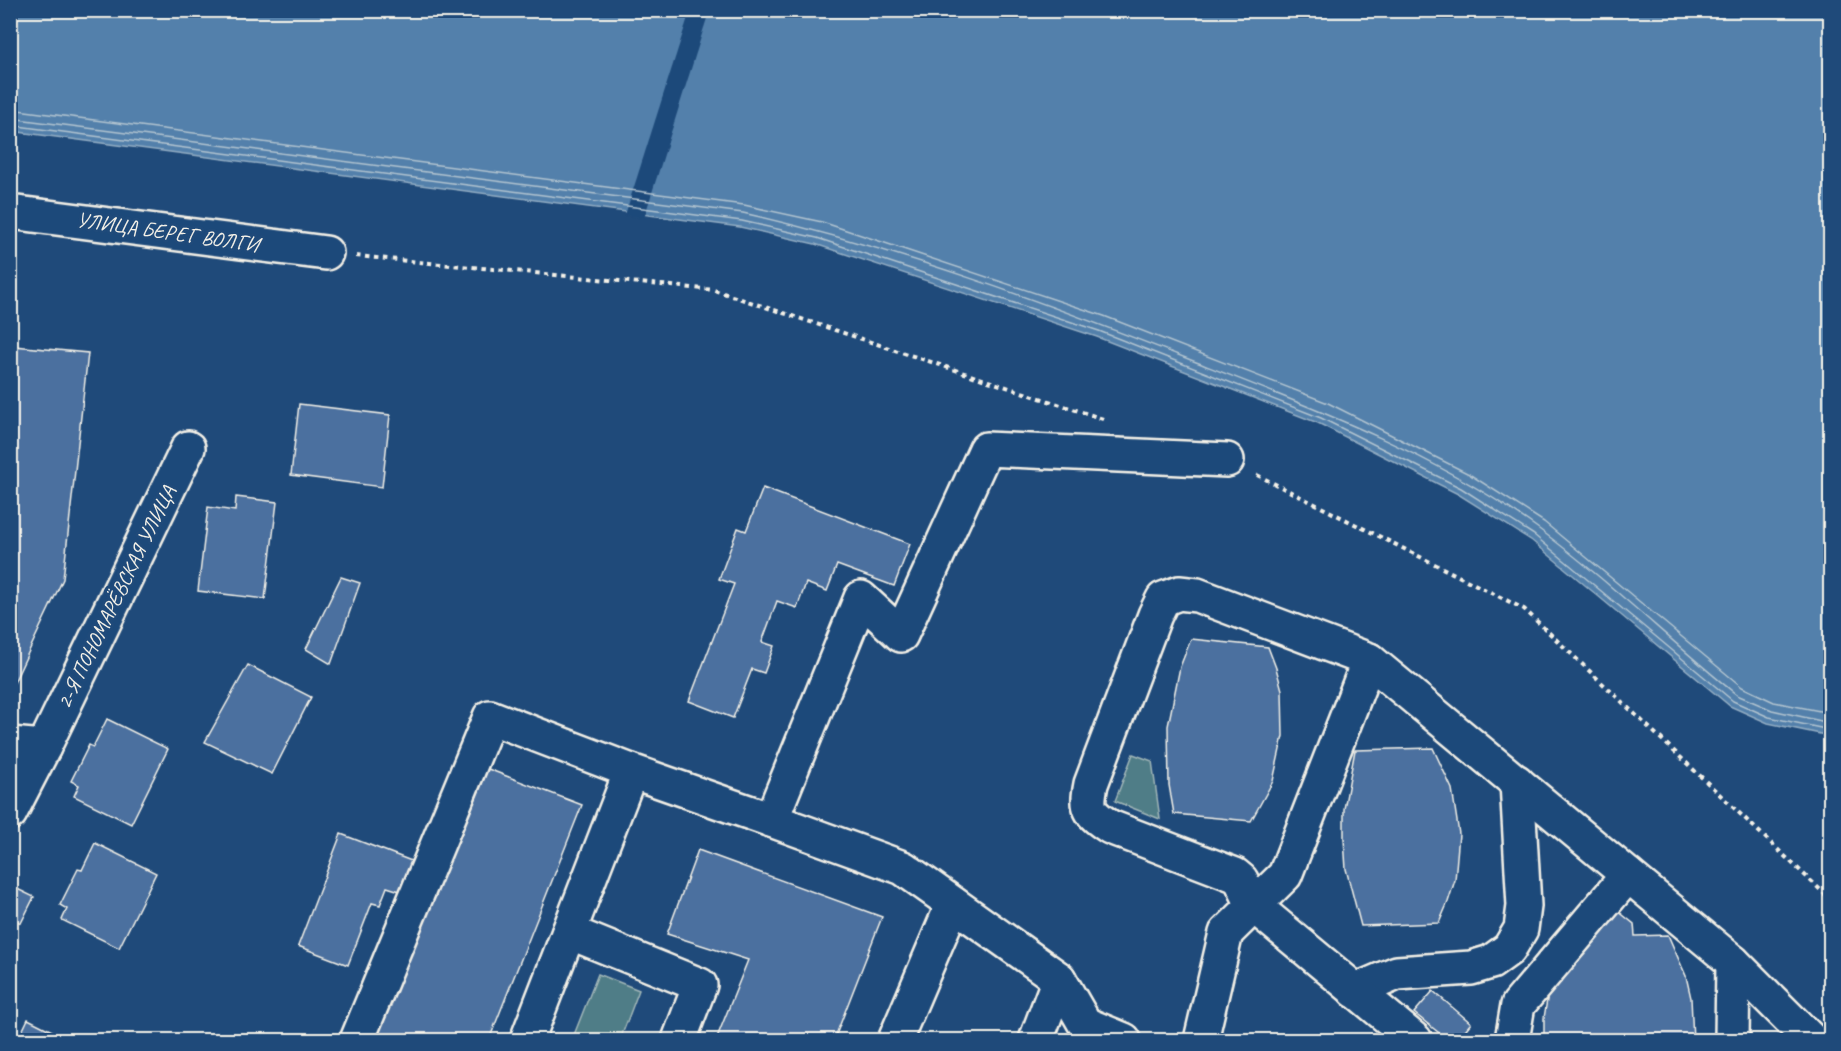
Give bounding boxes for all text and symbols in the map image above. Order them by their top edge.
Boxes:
street label: УЛИЦА БЕРЕГ ВОЛГИ [75,206,264,258]
street label: 2-Я ПОНОМАРЁВСКАЯ УЛИЦА [51,481,181,713]

